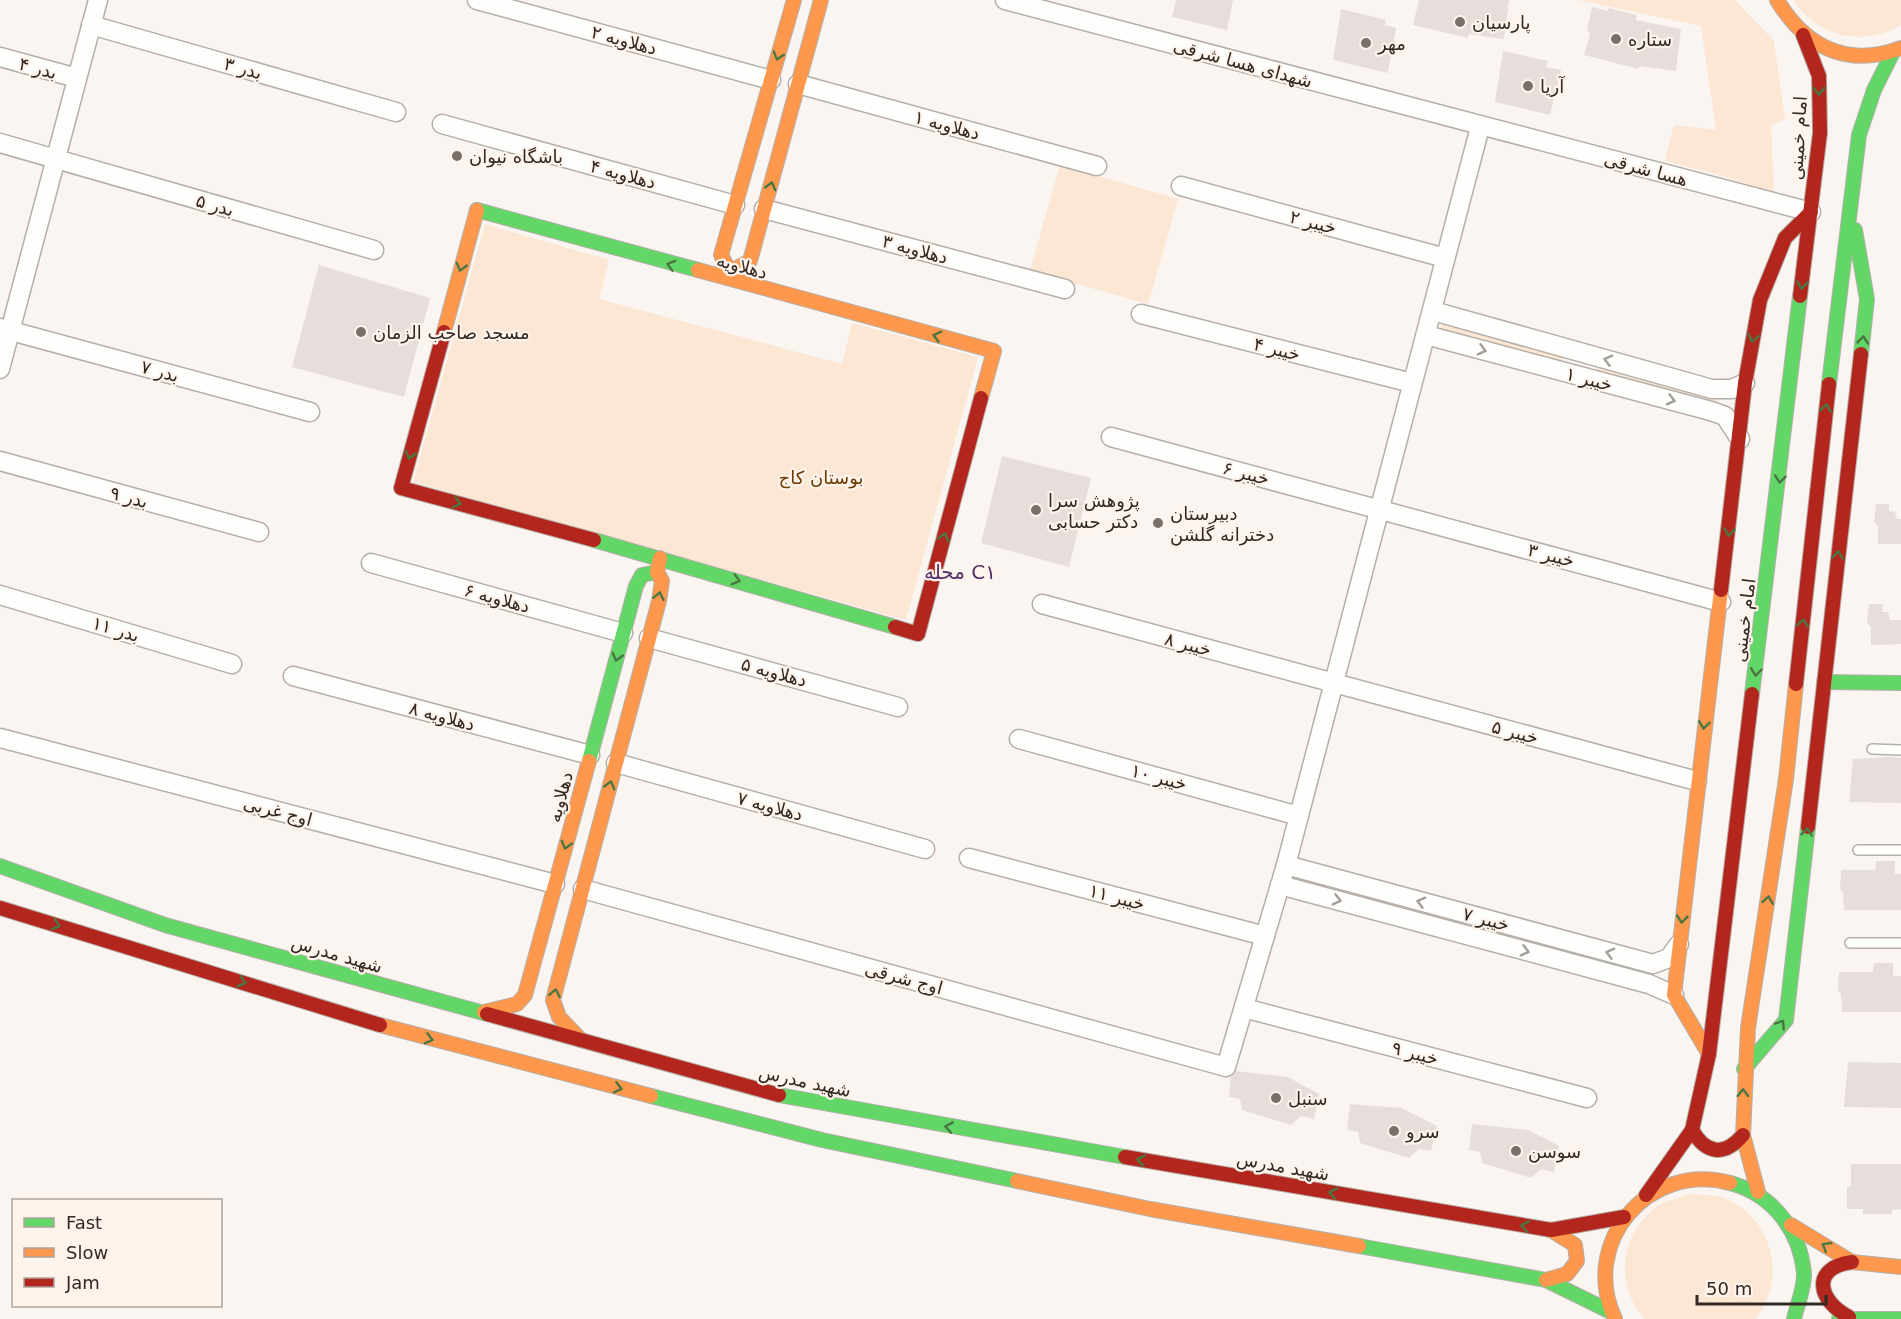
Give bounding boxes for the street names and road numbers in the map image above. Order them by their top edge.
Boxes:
street label: دهلاویه ۲ [589,21,659,60]
street label: شهدای هسا شرقی [1171,34,1315,93]
street label: بدر ۴ [17,53,59,83]
street label: بدر ۳ [222,53,264,83]
street label: امام خمینی [1785,95,1811,181]
street label: دهلاویه ۱ [912,106,982,145]
street label: هسا شرقی [1602,148,1690,191]
street label: دهلاویه ۴ [588,155,658,194]
street label: بدر ۵ [194,190,236,220]
street label: خیبر ۲ [1287,206,1339,239]
street label: دهلاویه ۳ [880,230,950,269]
street label: دهلاویه [714,249,770,284]
street label: خیبر ۴ [1251,333,1303,366]
street label: بدر ۷ [139,356,181,386]
street label: خیبر ۱ [1563,363,1615,396]
street label: خیبر ۶ [1220,457,1272,490]
street label: بدر ۹ [108,482,150,512]
street label: خیبر ۳ [1525,539,1577,572]
street label: امام خمینی [1728,577,1760,663]
street label: دهلاویه ۶ [462,579,532,618]
street label: بدر ۱۱ [90,612,142,646]
street label: خیبر ۸ [1162,628,1214,661]
street label: دهلاویه ۵ [739,653,809,692]
street label: دهلاویه ۸ [407,697,477,736]
street label: خیبر ۵ [1489,716,1541,749]
street label: خیبر ۱۰ [1128,759,1189,795]
street label: دهلاویه [543,769,578,825]
street label: دهلاویه ۷ [735,787,805,826]
street label: اوج غربی [241,792,315,831]
street label: خیبر ۱۱ [1086,879,1147,915]
street label: خیبر ۷ [1460,903,1512,936]
street label: شهید مدرس [289,931,385,978]
street label: اوج شرقی [863,958,945,999]
street label: خیبر ۹ [1389,1037,1441,1070]
street label: شهید مدرس [757,1061,853,1102]
street label: شهید مدرس [1235,1148,1331,1185]

